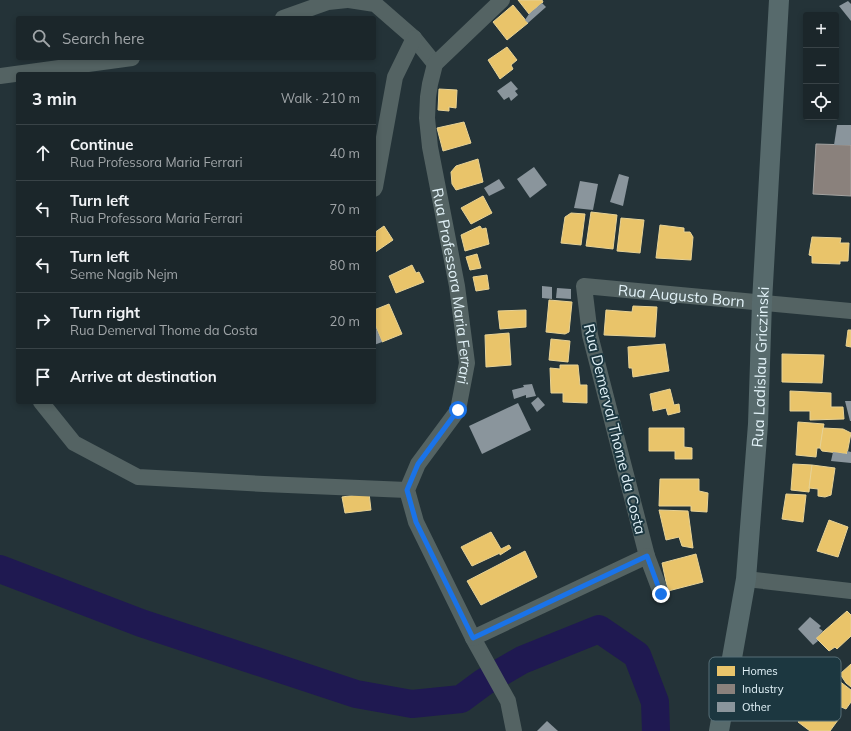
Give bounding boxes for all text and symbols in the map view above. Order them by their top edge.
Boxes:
map controls [803,12,839,120]
button: + [803,12,839,48]
search box [16,16,376,60]
icon: search [30,27,52,49]
text: Search here [62,29,144,48]
button: − [803,48,839,84]
button: locate [803,84,839,120]
text: 3 min [32,88,77,109]
text: Walk · 210 m [281,90,360,106]
text: Continue [70,135,133,154]
icon: ahead [32,142,54,164]
text: 40 m [330,145,360,161]
text: Rua Professora Maria Ferrari [70,154,243,170]
street label: Rua Professora Maria Ferrari [429,186,477,386]
text: Turn left [70,191,129,210]
icon: left [32,198,54,220]
text: 70 m [330,201,360,217]
text: Rua Professora Maria Ferrari [70,210,243,226]
text: Turn left [70,247,129,266]
icon: left [32,254,54,276]
text: 80 m [330,257,360,273]
text: Seme Nagib Nejm [70,266,178,282]
street label: Rua Augusto Born [617,280,746,311]
street label: Rua Ladislau Griczinski [747,286,772,448]
text: Turn right [70,303,140,322]
icon: right [32,310,54,332]
text: 20 m [330,313,360,329]
text: Rua Demerval Thome da Costa [70,322,258,338]
street label: Rua Demerval Thome da Costa [580,322,650,536]
icon: arrive [32,366,54,388]
text: Arrive at destination [70,367,217,386]
route start [449,401,467,419]
route end [652,585,670,603]
legend [709,657,841,721]
text: Homes [742,664,778,678]
text: Industry [742,682,784,696]
text: Other [742,700,771,714]

